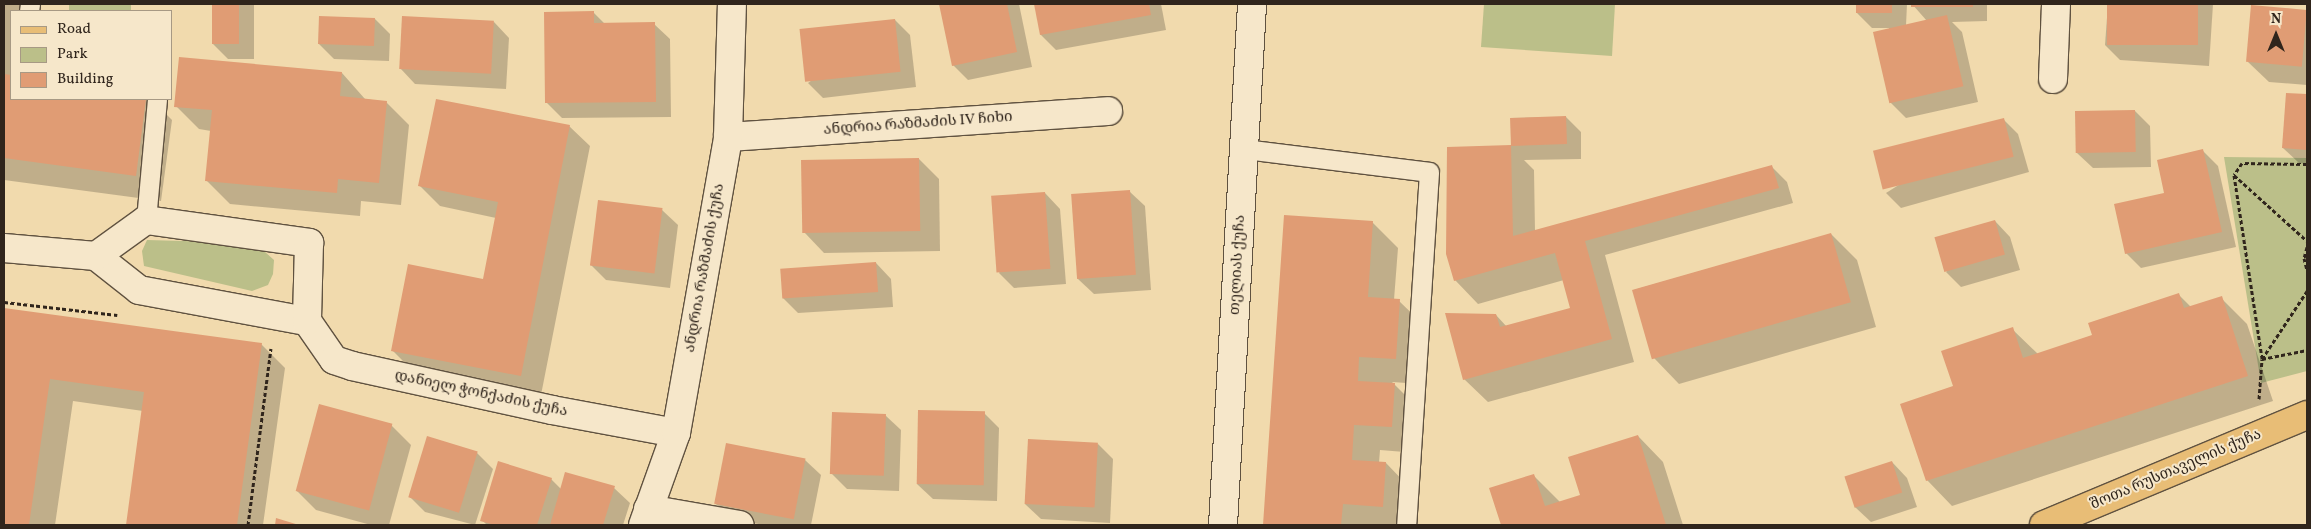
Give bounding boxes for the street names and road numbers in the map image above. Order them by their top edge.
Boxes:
street label: ანდრია რაზმაძის IV ჩიხი [823,108,1013,140]
street label: ანდრია რაზმაძის ქუჩა [681,182,729,354]
street label: თელიას ქუჩა [1226,214,1250,316]
street label: დანიელ ჭონქაძის ქუჩა [393,367,569,421]
street label: შოთა რუსთაველის ქუჩა [2088,426,2264,514]

